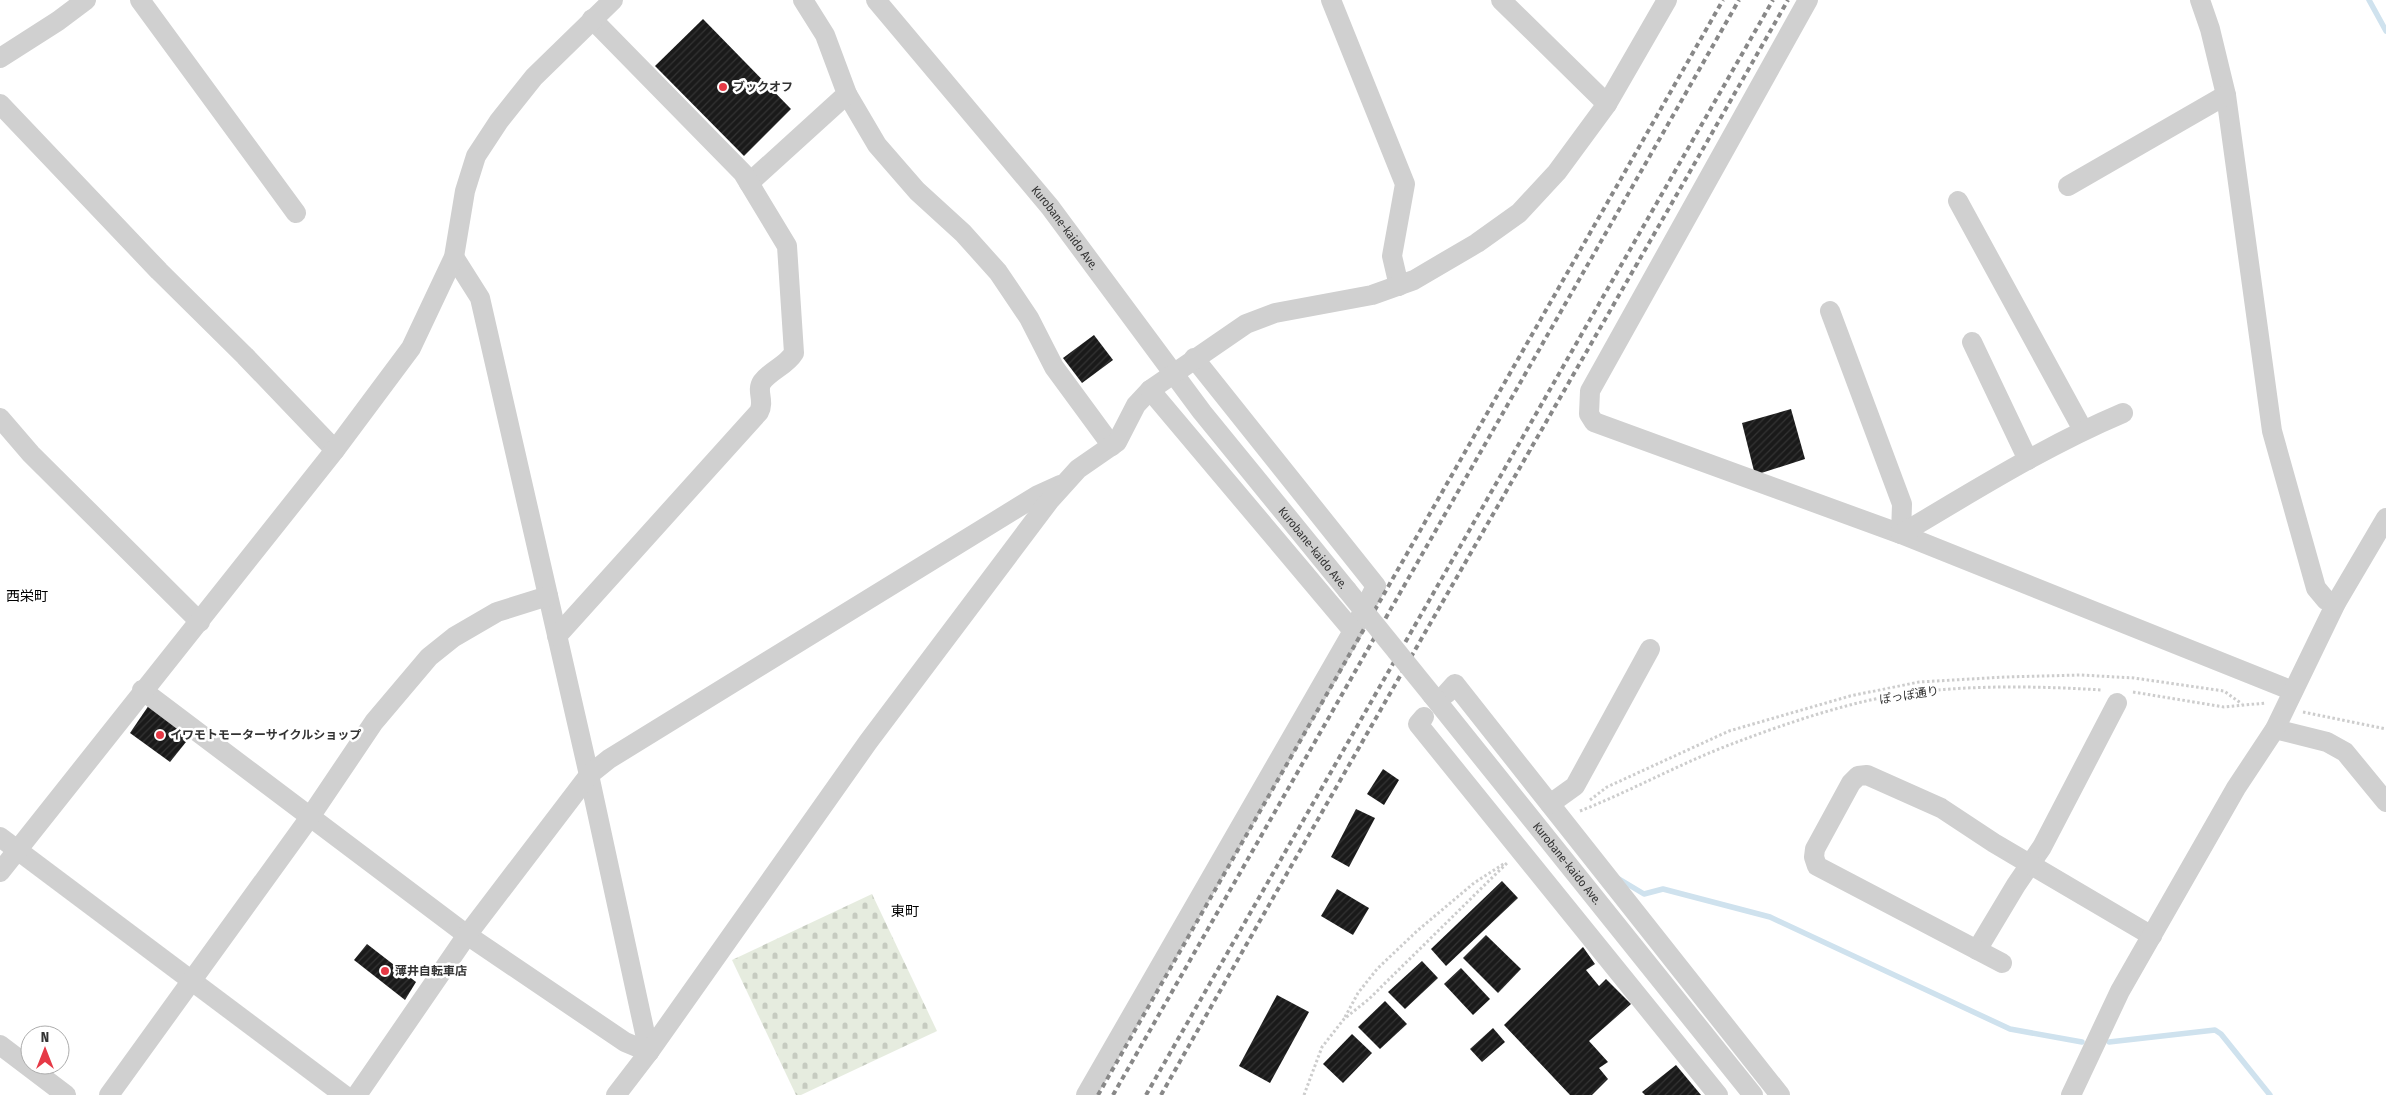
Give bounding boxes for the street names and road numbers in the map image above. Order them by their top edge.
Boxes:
street label: Kurobane-kaido Ave. [1028,183,1101,273]
street label: Kurobane-kaido Ave. [1275,504,1351,592]
street label: ぽっぽ通り [1878,683,1940,707]
street label: Kurobane-kaido Ave. [1530,820,1605,908]

